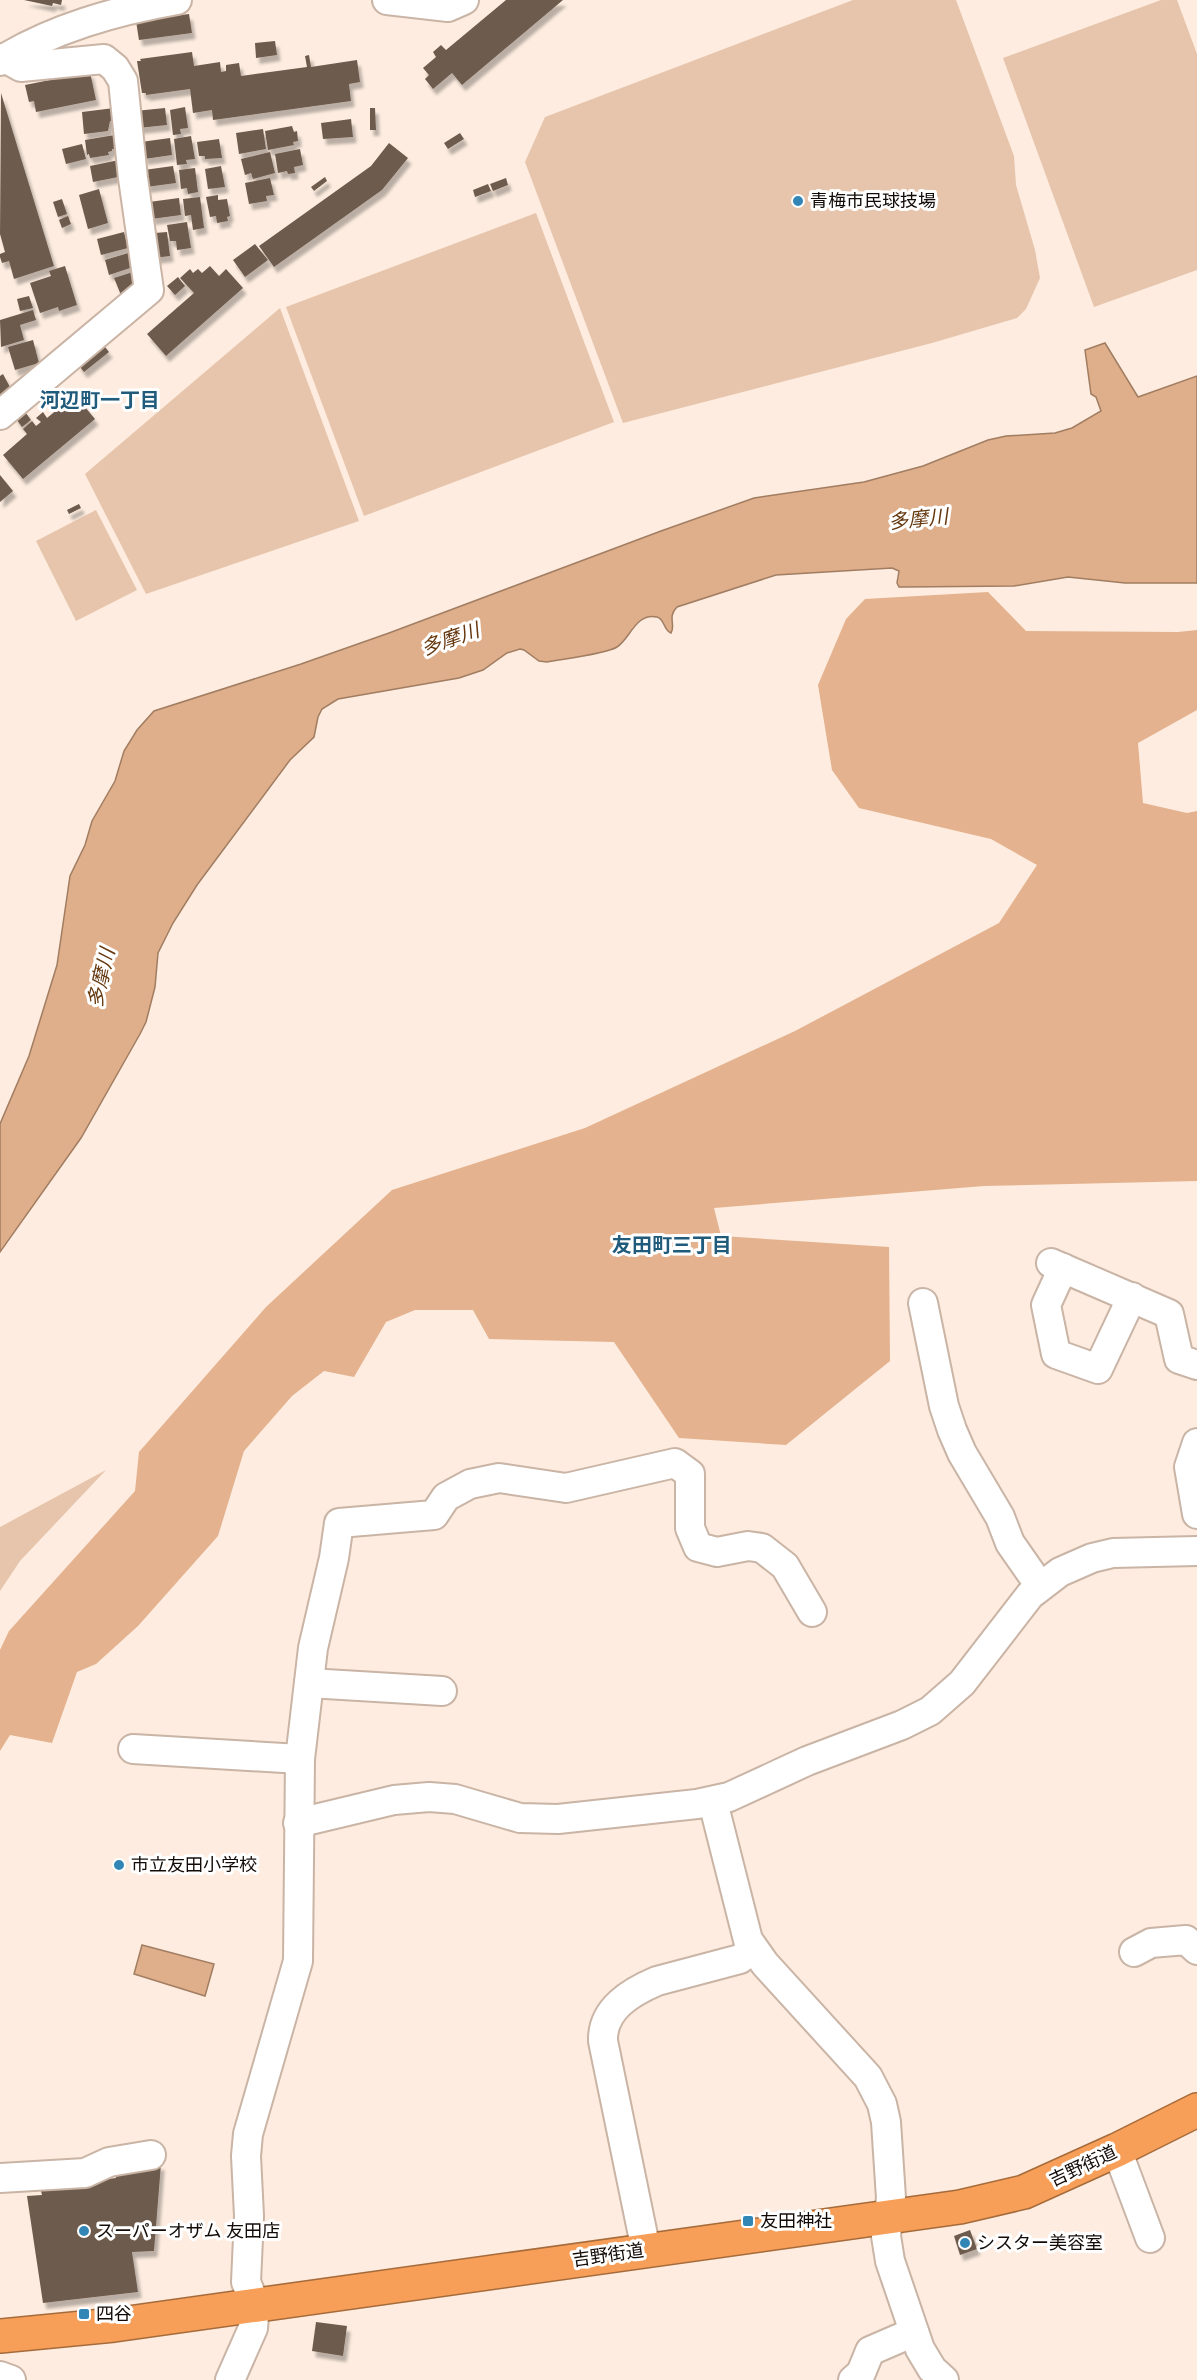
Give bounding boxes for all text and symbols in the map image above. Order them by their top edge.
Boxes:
place label: 青梅市民球技場 [810,189,936,213]
marker: 青梅市民球技場 [791,194,805,208]
district label: 河辺町一丁目 [40,387,160,414]
water label: 多摩川 [887,503,951,536]
water label: 多摩川 [417,616,485,662]
water label: 多摩川 [82,944,122,1010]
district label: 友田町三丁目 [612,1232,732,1259]
place label: 市立友田小学校 [131,1853,257,1877]
marker: 市立友田小学校 [112,1858,126,1872]
street label: 吉野街道 [1045,2140,1121,2192]
place label: 友田神社 [760,2209,832,2233]
marker: 友田神社 [741,2214,755,2228]
place label: スーパーオザム 友田店 [96,2219,280,2243]
marker: スーパーオザム 友田店 [77,2224,91,2238]
place label: シスター美容室 [977,2231,1103,2255]
marker: シスター美容室 [958,2236,972,2250]
street label: 吉野街道 [571,2238,645,2272]
place label: 四谷 [96,2302,132,2326]
marker: 四谷 [77,2307,91,2321]

